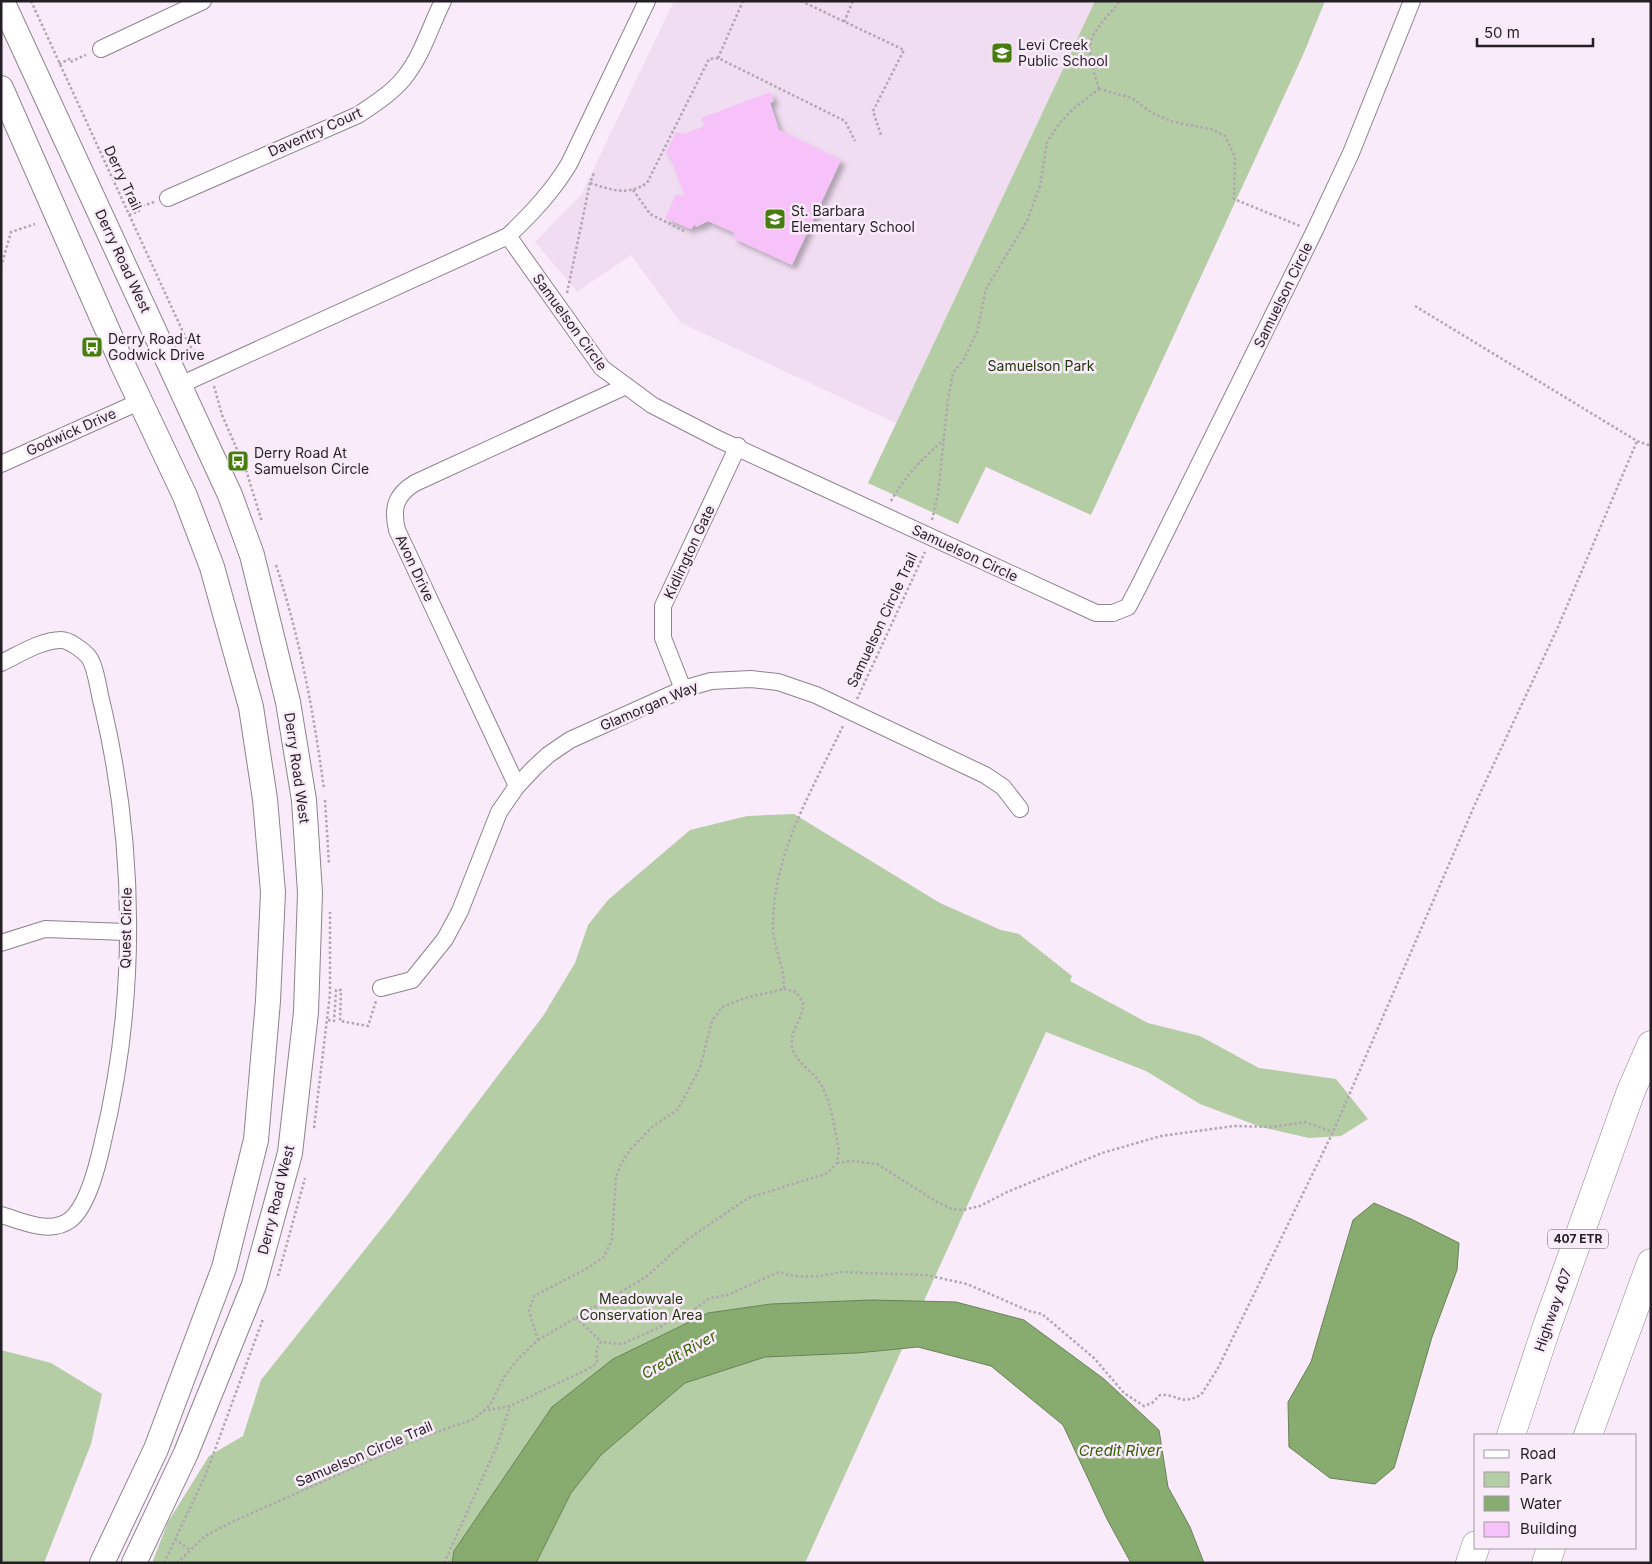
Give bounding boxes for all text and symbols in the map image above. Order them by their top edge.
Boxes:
scale bar [1477,15,1593,47]
text: 50 m [1484,23,1520,42]
place label: Levi Creek Public School [1018,36,1108,69]
school or university icon: Levi Creek Public School [990,41,1014,65]
street label: Daventry Court [265,103,365,160]
street label: Derry Trail [101,143,146,213]
place label: St. Barbara Elementary School [791,202,915,235]
street label: Derry Road West [92,206,155,315]
school or university icon: St. Barbara Elementary School [763,207,787,231]
street label: Samuelson Circle [1250,239,1315,350]
street label: Samuelson Circle [530,270,611,373]
place label: Derry Road At Godwick Drive [108,330,205,363]
bus stop icon: Derry Road At Godwick Drive [80,335,104,359]
park label: Samuelson Park [988,357,1095,374]
street label: Godwick Drive [23,404,118,459]
place label: Derry Road At Samuelson Circle [254,444,369,477]
bus stop icon: Derry Road At Samuelson Circle [226,449,250,473]
street label: Kidlington Gate [659,502,718,601]
street label: Samuelson Circle [909,521,1021,585]
street label: Avon Drive [393,532,438,604]
street label: Samuelson Circle Trail [843,549,920,690]
street label: Glamorgan Way [597,677,700,734]
street label: Derry Road West [281,711,314,825]
street label: Quest Circle [116,887,135,969]
street label: Derry Road West [254,1143,297,1256]
road number: 407 ETR [1548,1230,1608,1248]
street label: Highway 407 [1530,1266,1575,1354]
park label: Meadowvale Conservation Area [579,1290,703,1323]
water label: Credit River [638,1326,720,1383]
street label: Samuelson Circle Trail [293,1417,435,1490]
legend [1474,1434,1637,1549]
water label: Credit River [1079,1441,1162,1460]
text: Road [1520,1444,1556,1463]
text: Park [1520,1469,1553,1488]
text: Water [1520,1494,1562,1513]
text: Building [1520,1519,1577,1538]

